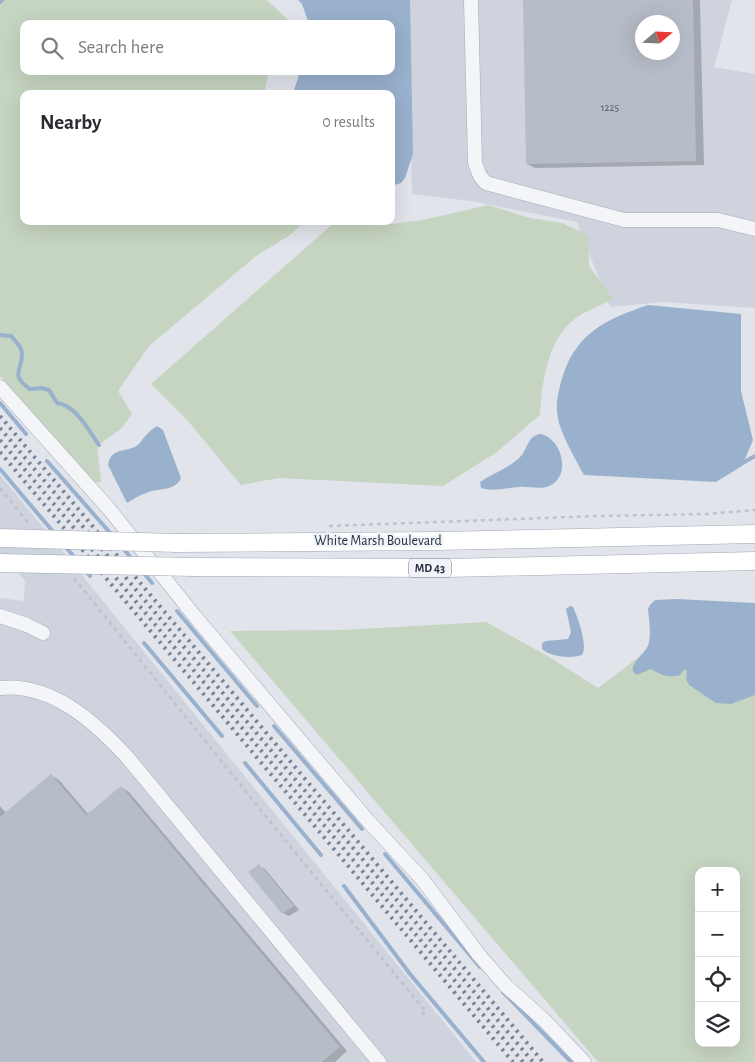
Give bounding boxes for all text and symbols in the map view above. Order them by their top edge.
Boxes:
north arrow [635,15,680,60]
search box [20,20,395,75]
icon: search [38,34,66,62]
text: Search here [78,38,164,57]
house number: 1225 [601,102,620,113]
text: Nearby [40,112,101,133]
text: 0 results [322,114,375,130]
street label: White Marsh Boulevard [314,534,442,548]
road number: MD 43 [409,558,451,578]
map controls [695,867,740,1047]
button: + [695,867,740,912]
button: − [695,912,740,957]
button: locate [695,957,740,1002]
button: layers [695,1002,740,1047]

